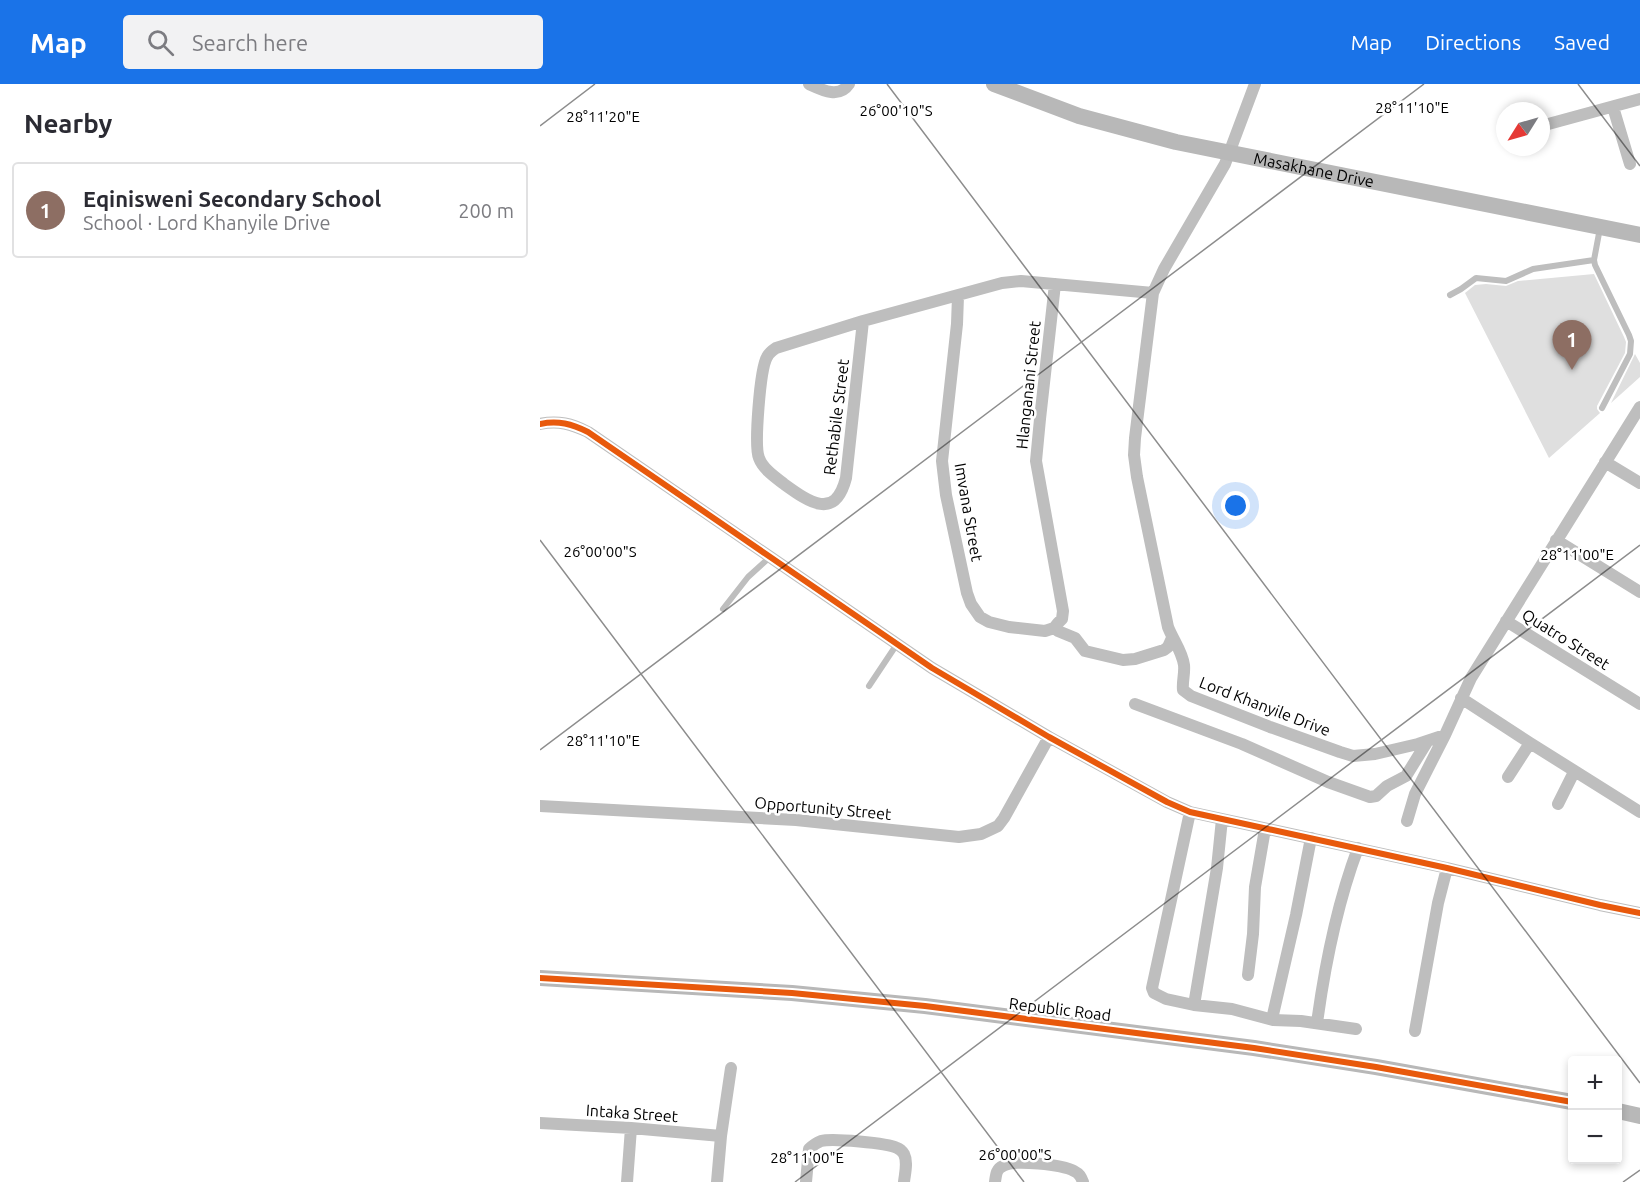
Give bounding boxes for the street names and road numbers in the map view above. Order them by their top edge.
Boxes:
street label: Masakhane Drive [1252,149,1376,191]
street label: Hlanganani Street [1012,319,1044,450]
street label: Rethabile Street [820,357,852,476]
street label: Imvana Street [951,461,987,563]
street label: Quatro Street [1519,605,1614,673]
street label: Lord Khanyile Drive [1197,673,1333,739]
street label: Opportunity Street [754,793,893,823]
street label: Republic Road [1008,994,1112,1024]
street label: Intaka Street [585,1101,679,1125]

